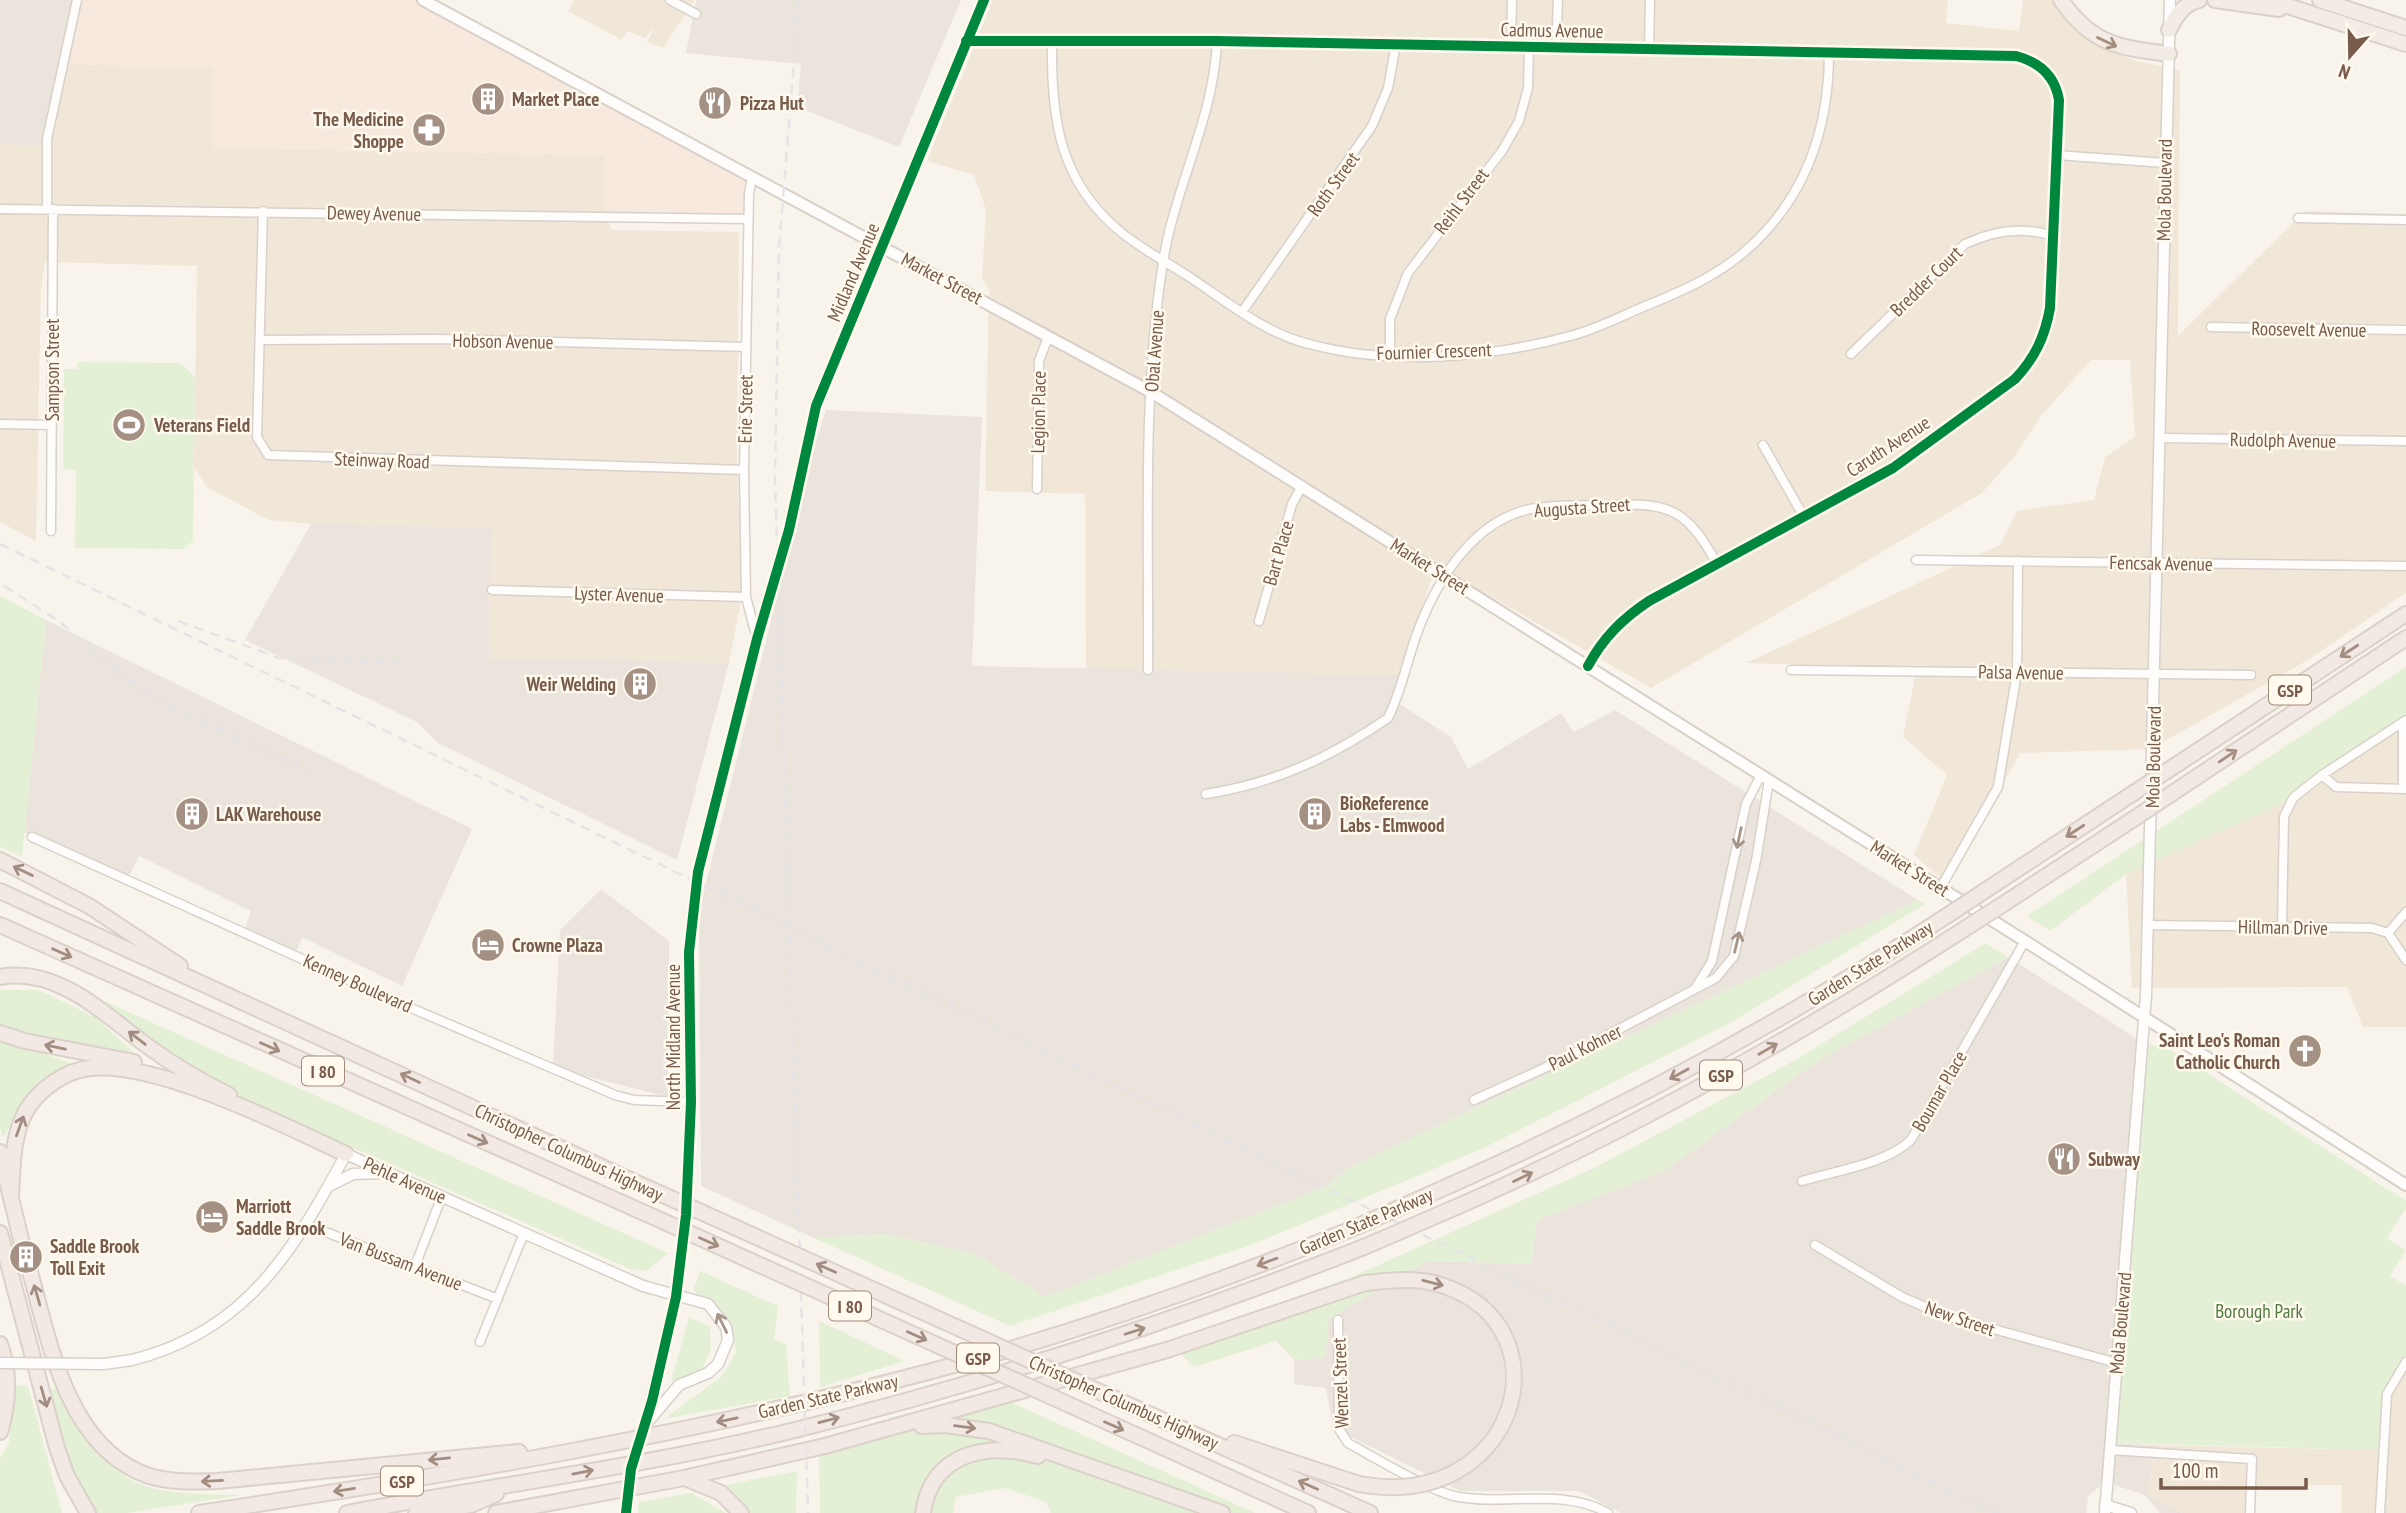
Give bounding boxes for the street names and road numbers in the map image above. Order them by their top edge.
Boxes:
street label: Cadmus Avenue [1500,17,1604,43]
street label: Mola Boulevard [2151,139,2177,241]
street label: Roth Street [1302,147,1365,221]
street label: Reihl Street [1428,163,1494,239]
street label: Dewey Avenue [327,200,422,226]
street label: Midland Avenue [822,219,885,325]
street label: Bredder Court [1885,240,1968,321]
street label: Market Street [897,247,987,310]
street label: Obal Avenue [1139,309,1169,393]
street label: Roosevelt Avenue [2251,316,2367,342]
street label: Sampson Street [40,318,64,421]
street label: Hobson Avenue [452,328,554,354]
street label: Fournier Crescent [1376,337,1493,365]
street label: Legion Place [1025,370,1051,453]
street label: Erie Street [732,374,758,444]
street label: Caruth Avenue [1842,410,1934,482]
street label: Rudolph Avenue [2230,427,2337,453]
street label: Steinway Road [334,446,430,474]
street label: Augusta Street [1533,492,1632,522]
street label: Bart Place [1257,518,1299,588]
street label: Market Street [1386,532,1475,600]
street label: Fencsak Avenue [2109,550,2213,576]
street label: Lyster Avenue [574,580,664,608]
street label: Palsa Avenue [1978,659,2064,685]
road number: GSP [2269,676,2311,704]
street label: Mola Boulevard [2140,706,2166,808]
street label: Market Street [1866,834,1955,902]
street label: Hillman Drive [2238,914,2328,940]
street label: Garden State Parkway [1803,915,1938,1011]
street label: Kenney Boulevard [300,948,416,1018]
street label: North Midland Avenue [661,964,685,1110]
street label: Paul Kohner [1544,1018,1626,1076]
street label: Boumar Place [1906,1046,1972,1136]
road number: I 80 [302,1056,344,1086]
road number: GSP [1700,1060,1742,1090]
street label: Christopher Columbus Highway [471,1098,668,1207]
street label: Pehle Avenue [360,1151,450,1209]
street label: Garden State Parkway [1296,1182,1437,1260]
street label: Van Bussam Avenue [335,1226,466,1295]
street label: Mola Boulevard [2104,1271,2136,1375]
road number: I 80 [829,1292,871,1321]
street label: New Street [1922,1295,1999,1341]
street label: Wenzel Street [1326,1337,1354,1429]
road number: GSP [957,1344,999,1372]
street label: Christopher Columbus Highway [1025,1349,1223,1455]
street label: Garden State Parkway [756,1368,901,1424]
road number: GSP [381,1466,423,1496]

